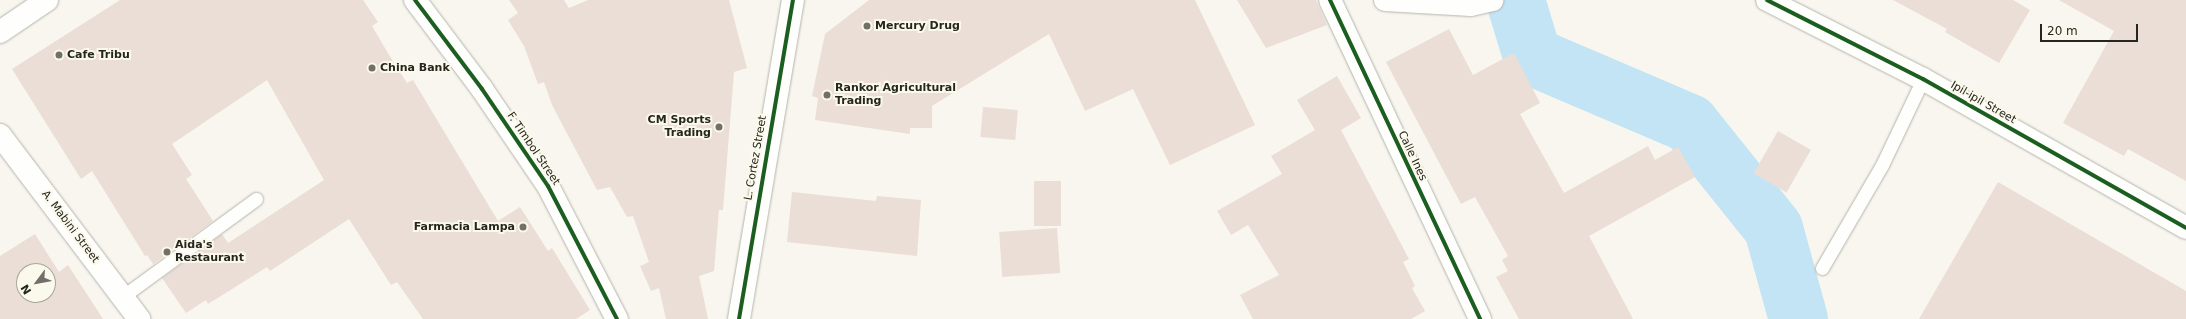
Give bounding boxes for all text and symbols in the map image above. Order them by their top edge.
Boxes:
scale bar [2042,16,2140,42]
place label: Mercury Drug [875,19,960,33]
marker: Mercury Drug [862,21,872,31]
text: 20 m [2047,24,2078,38]
place label: Cafe Tribu [67,48,130,62]
marker: Cafe Tribu [54,50,64,60]
place label: China Bank [380,61,450,75]
marker: China Bank [367,63,377,73]
street label: Ipil-ipil Street [1948,79,2018,127]
place label: Rankor Agricultural Trading [835,82,956,108]
marker: Rankor Agricultural Trading [822,90,832,100]
street label: F. Timbol Street [504,110,562,188]
place label: CM Sports Trading [648,114,711,140]
street label: L. Cortez Street [742,115,770,201]
marker: CM Sports Trading [714,122,724,132]
street label: Calle Ines [1395,129,1429,183]
street label: A. Mabini Street [38,188,102,266]
place label: Farmacia Lampa [414,220,515,234]
marker: Farmacia Lampa [518,222,528,232]
place label: Aida's Restaurant [175,239,244,265]
marker: Aida's Restaurant [162,247,172,257]
north arrow [16,263,56,303]
text: N [18,282,34,296]

